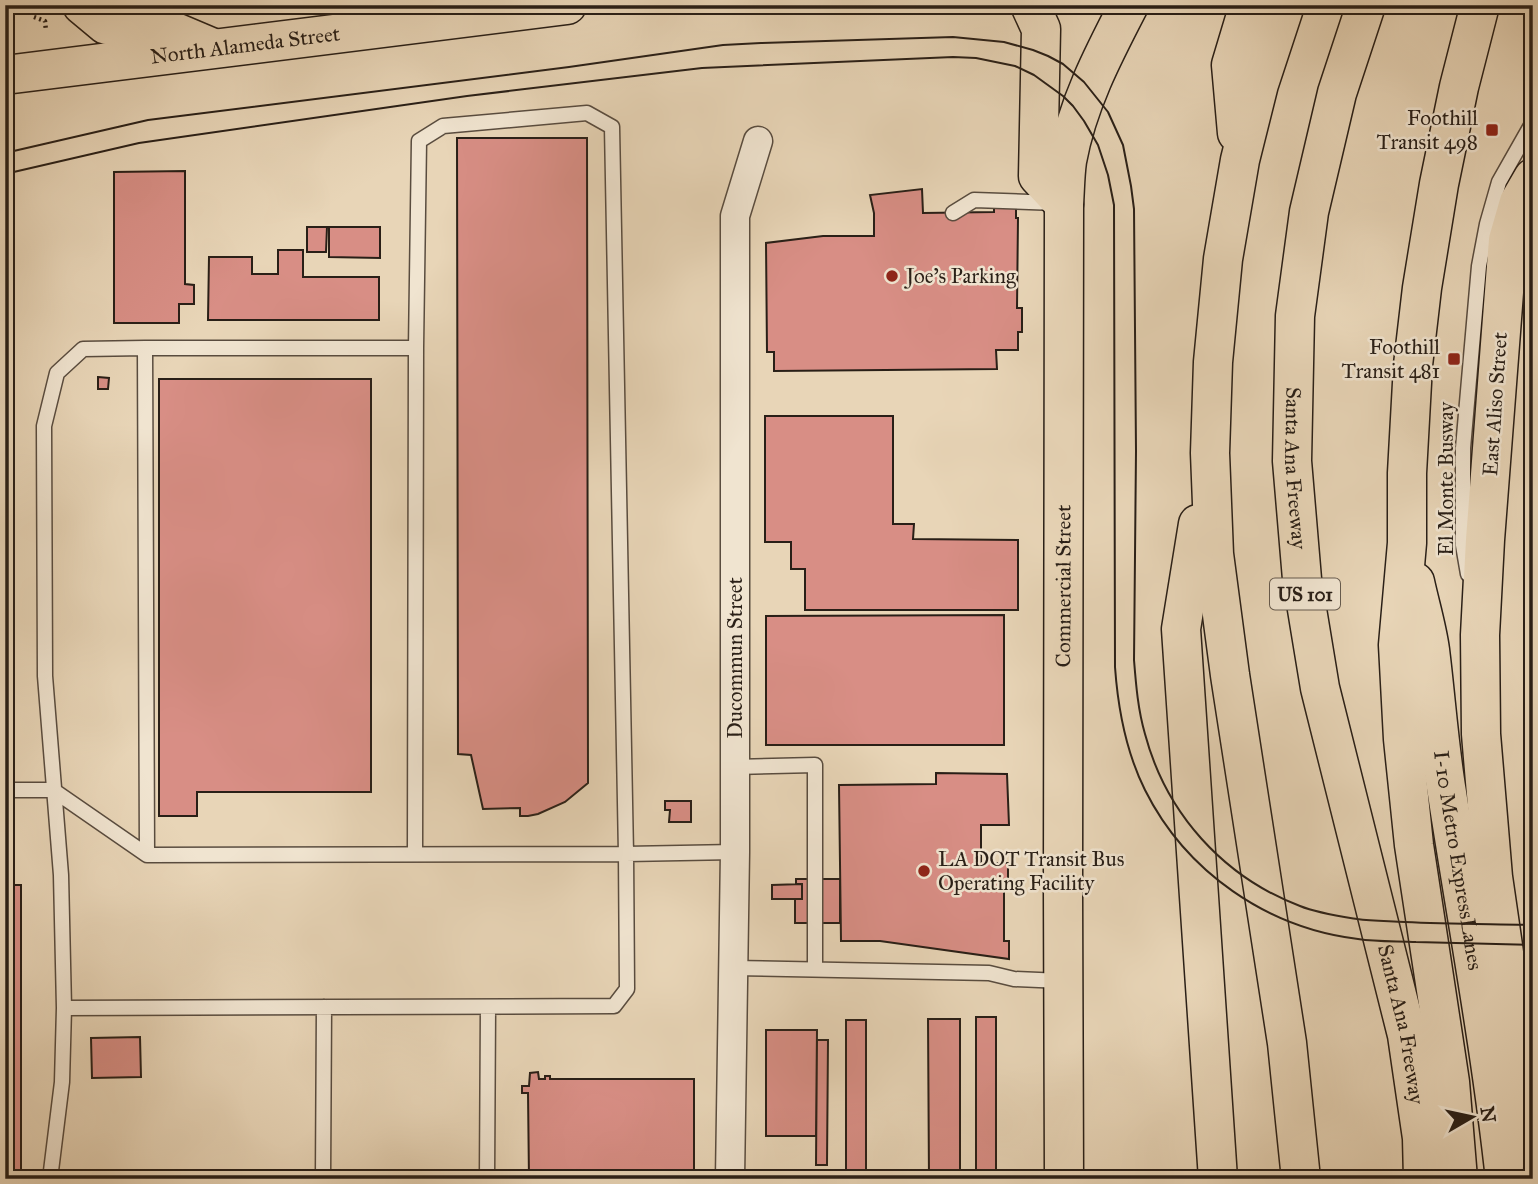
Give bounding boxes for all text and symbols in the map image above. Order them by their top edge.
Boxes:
street label: North Alameda Street [149,20,342,70]
place label: Foothill Transit 498 [1377,105,1478,155]
marker: Foothill Transit 498 [1484,122,1500,138]
place label: Joe's Parking [904,263,1016,289]
marker: Joe's Parking [884,268,900,284]
street label: East Aliso Street [1477,331,1513,477]
place label: Foothill Transit 481 [1342,334,1440,384]
marker: Foothill Transit 481 [1446,351,1462,367]
street label: Santa Ana Freeway [1279,387,1313,551]
street label: El Monte Busway [1433,401,1459,556]
street label: Commercial Street [1050,504,1077,667]
street label: Ducommun Street [722,577,748,739]
road number: US 101 [1270,579,1340,610]
street label: I-10 Metro ExpressLanes [1428,749,1489,972]
place label: LA DOT Transit Bus Operating Facility [938,846,1124,896]
marker: LA DOT Transit Bus Operating Facility [916,863,932,879]
street label: Santa Ana Freeway [1372,942,1430,1107]
north arrow [1436,1082,1506,1152]
text: N [1476,1105,1501,1124]

